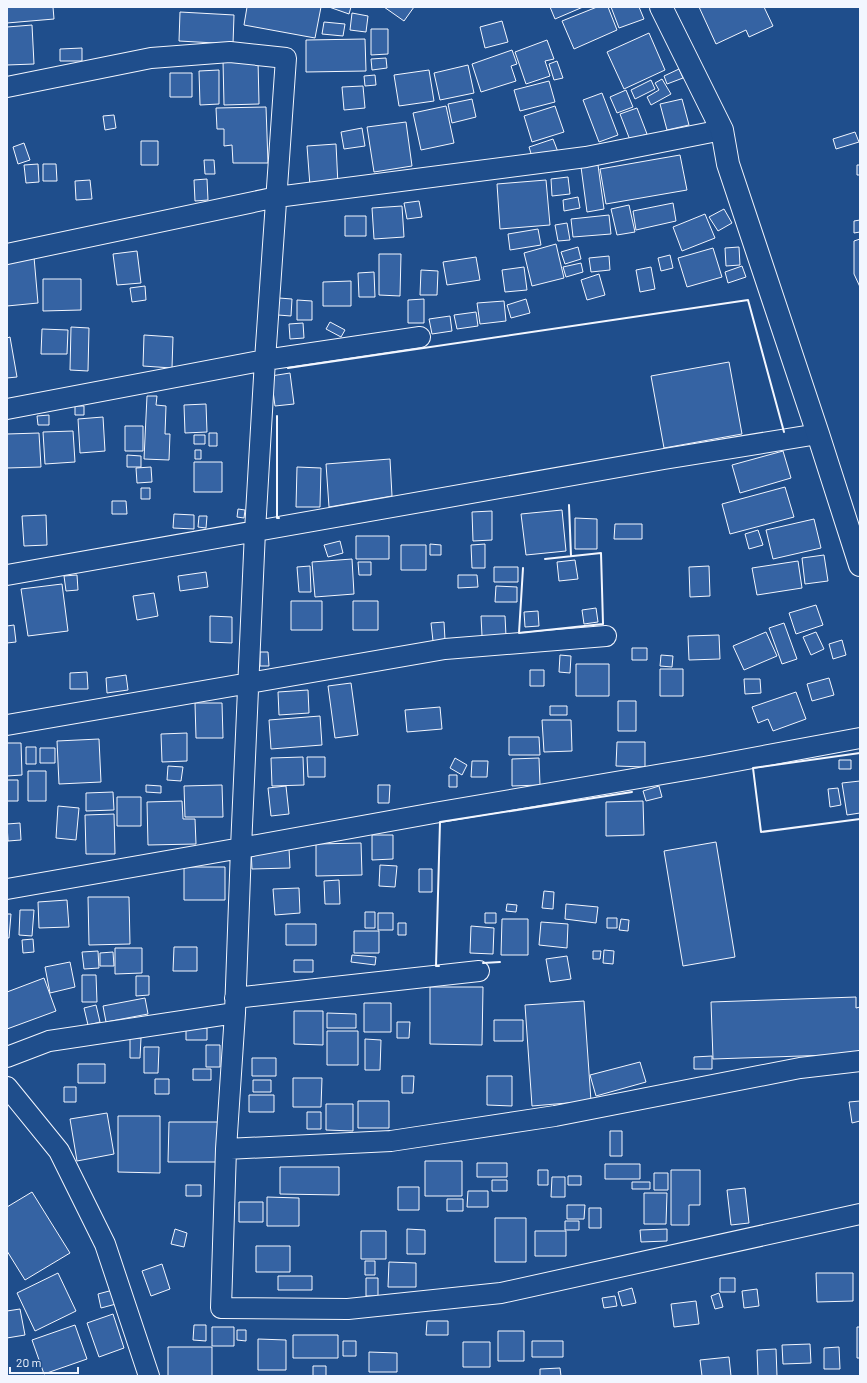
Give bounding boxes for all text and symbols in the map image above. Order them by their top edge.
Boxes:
scale bar [10,1349,78,1375]
text: 20 m [16,1355,42,1369]

